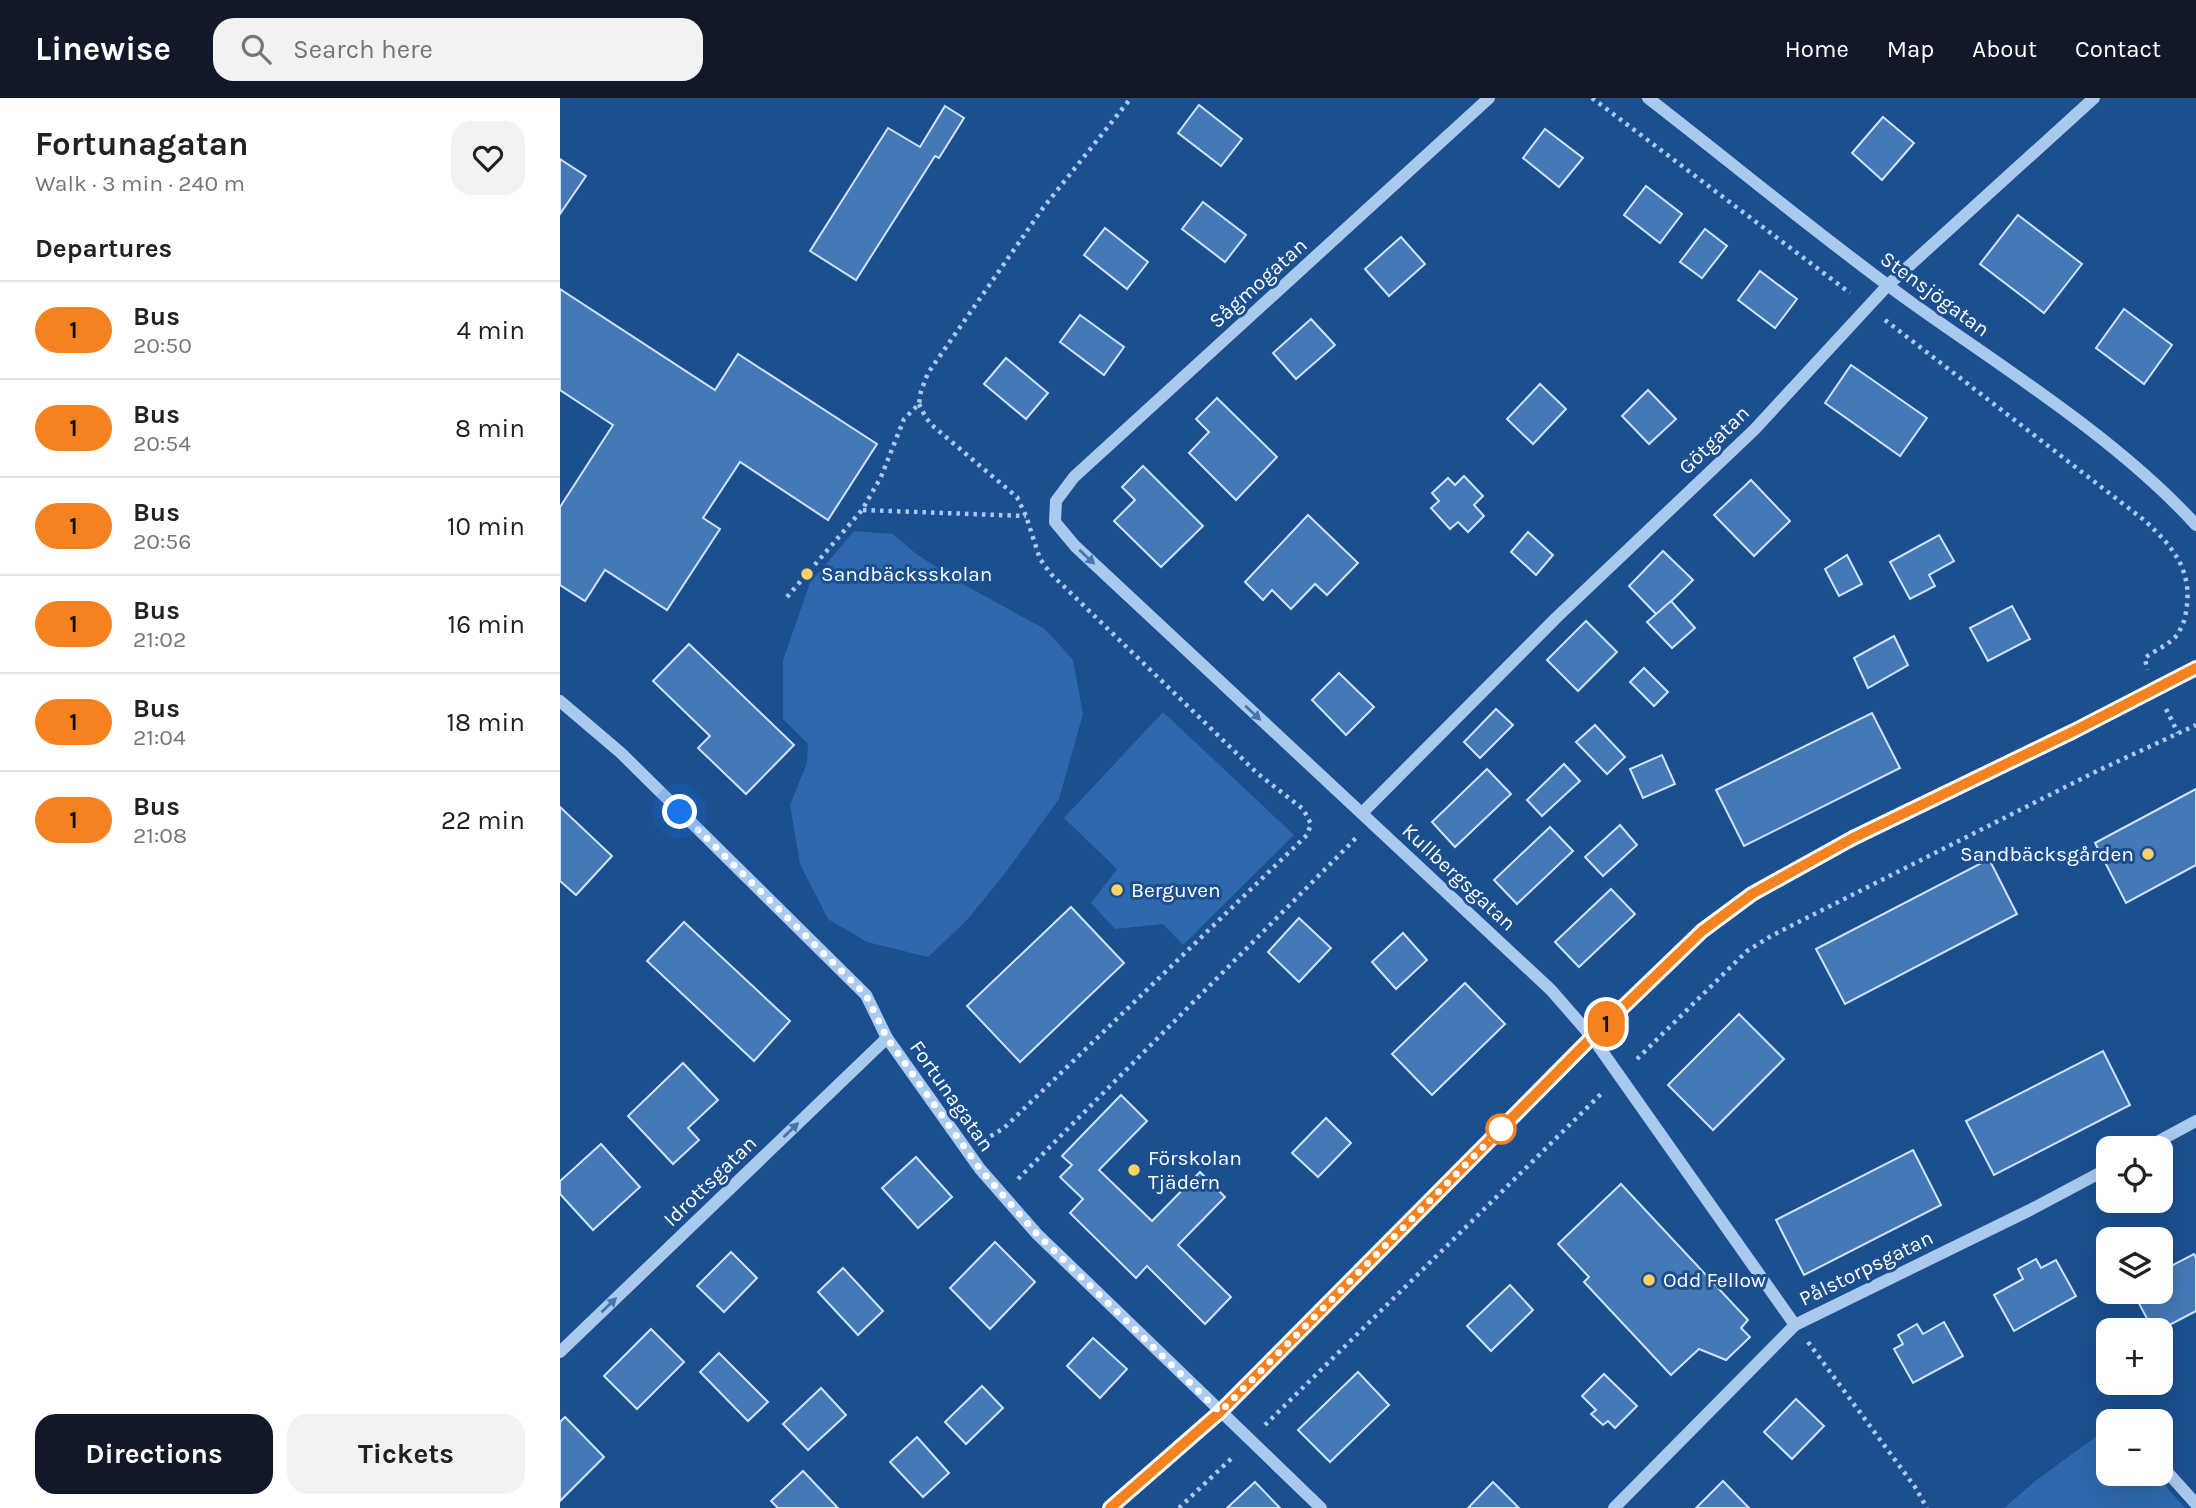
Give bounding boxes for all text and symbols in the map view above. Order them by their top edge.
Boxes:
search box [213,18,703,81]
text: Linewise [35,30,171,68]
icon: search [237,30,275,68]
text: Search here [293,34,433,65]
text: Home [1785,35,1849,63]
text: Map [1887,35,1934,63]
text: About [1972,35,2037,63]
text: Contact [2075,35,2161,63]
button: heart [451,121,525,195]
text: Fortunagatan [35,125,249,163]
text: Walk · 3 min · 240 m [35,170,245,197]
text: Departures [35,233,172,264]
street label: Sågmogatan [1204,233,1312,333]
street label: Stensjögatan [1876,246,1994,342]
text: Bus [133,301,180,332]
text: 4 min [457,315,525,346]
text: 1 [69,316,78,344]
text: 20:50 [133,332,192,359]
text: Bus [133,399,180,430]
street label: Götgatan [1674,401,1754,479]
text: 8 min [455,413,525,444]
text: 1 [69,414,78,442]
text: 20:54 [133,430,191,457]
text: Bus [133,497,180,528]
text: 10 min [447,511,525,542]
text: 1 [69,512,78,540]
text: 20:56 [133,528,191,555]
one-way arrow [1078,548,1095,564]
place label: Sandbäcksskolan [821,562,993,586]
marker: Sandbäcksskolan [799,566,815,582]
text: Bus [133,595,180,626]
text: 16 min [448,609,525,640]
text: 1 [69,610,78,638]
text: 21:02 [133,626,186,653]
text: Bus [133,693,180,724]
one-way arrow [1244,704,1261,721]
text: 18 min [446,707,525,738]
text: 1 [69,708,78,736]
text: 21:04 [133,724,186,751]
text: Bus [133,791,180,822]
your location [662,794,697,829]
text: 22 min [441,805,525,836]
text: 1 [69,806,78,834]
street label: Kullbergsgatan [1397,818,1521,936]
text: 21:08 [133,822,187,849]
place label: Sandbäcksgården [1960,842,2134,866]
marker: Sandbäcksgården [2140,846,2156,862]
place label: Berguven [1131,878,1221,902]
marker: Berguven [1109,882,1125,898]
line badge: 1 [1583,1001,1629,1047]
text: 1 [1602,1010,1610,1038]
street label: Fortunagatan [905,1036,999,1156]
unlabelled marker [1486,1114,1516,1144]
one-way arrow [782,1123,799,1139]
street label: Idrottsgatan [659,1131,761,1231]
map controls [2096,1136,2173,1486]
button: locate [2096,1136,2173,1213]
place label: Förskolan Tjädern [1148,1146,1242,1194]
marker: Förskolan Tjädern [1126,1162,1142,1178]
street label: Pålstorpsgatan [1795,1225,1937,1311]
button: layers [2096,1227,2173,1304]
place label: Odd Fellow [1663,1268,1766,1292]
marker: Odd Fellow [1641,1272,1657,1288]
one-way arrow [600,1297,617,1313]
button: + [2096,1318,2173,1395]
button: − [2096,1409,2173,1486]
button: Directions [35,1414,273,1494]
button: Tickets [287,1414,525,1494]

